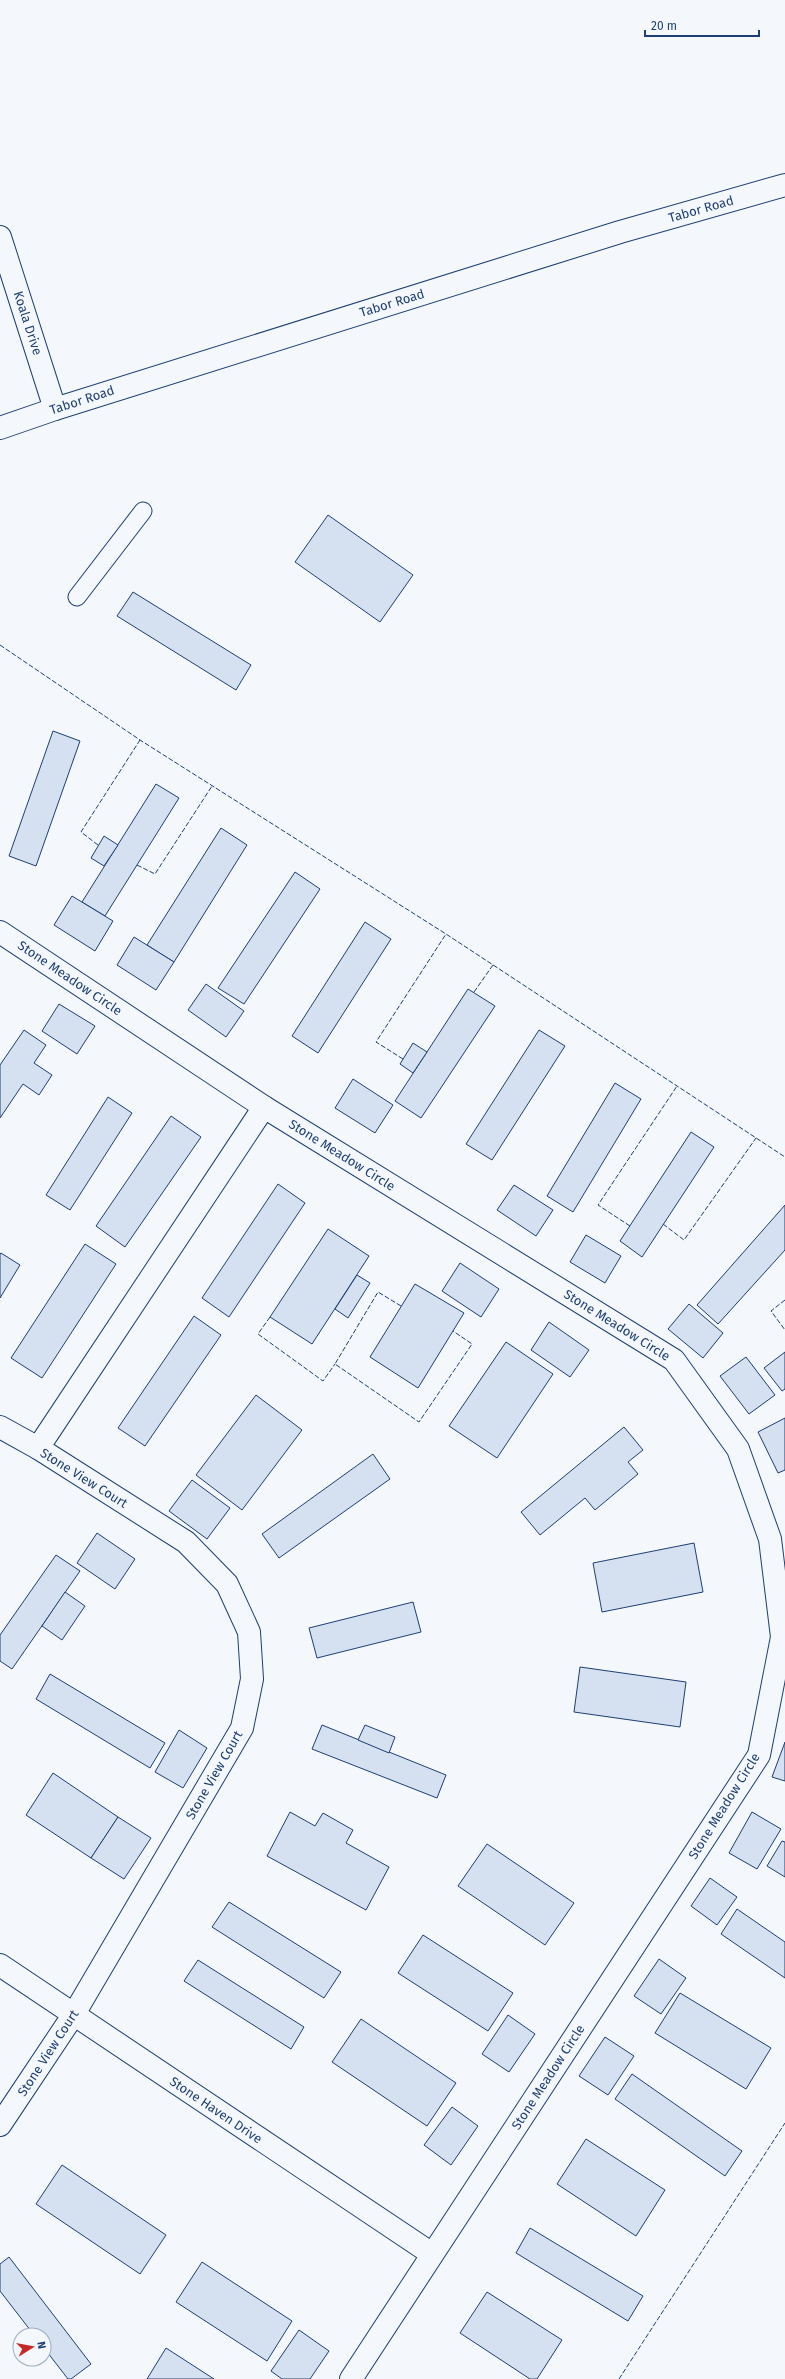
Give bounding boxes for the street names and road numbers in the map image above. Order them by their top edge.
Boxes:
street label: Tabor Road [667,193,735,225]
street label: Tabor Road [358,286,426,320]
street label: Koala Drive [11,289,45,357]
street label: Tabor Road [48,383,116,417]
street label: Stone Meadow Circle [15,938,125,1018]
street label: Stone Meadow Circle [286,1116,398,1194]
street label: Stone Meadow Circle [561,1286,673,1364]
street label: Stone View Court [38,1445,131,1511]
street label: Stone View Court [183,1728,246,1822]
street label: Stone Meadow Circle [685,1750,763,1862]
street label: Stone View Court [14,2007,82,2099]
street label: Stone Meadow Circle [508,2022,588,2132]
street label: Stone Haven Drive [167,2074,265,2146]

